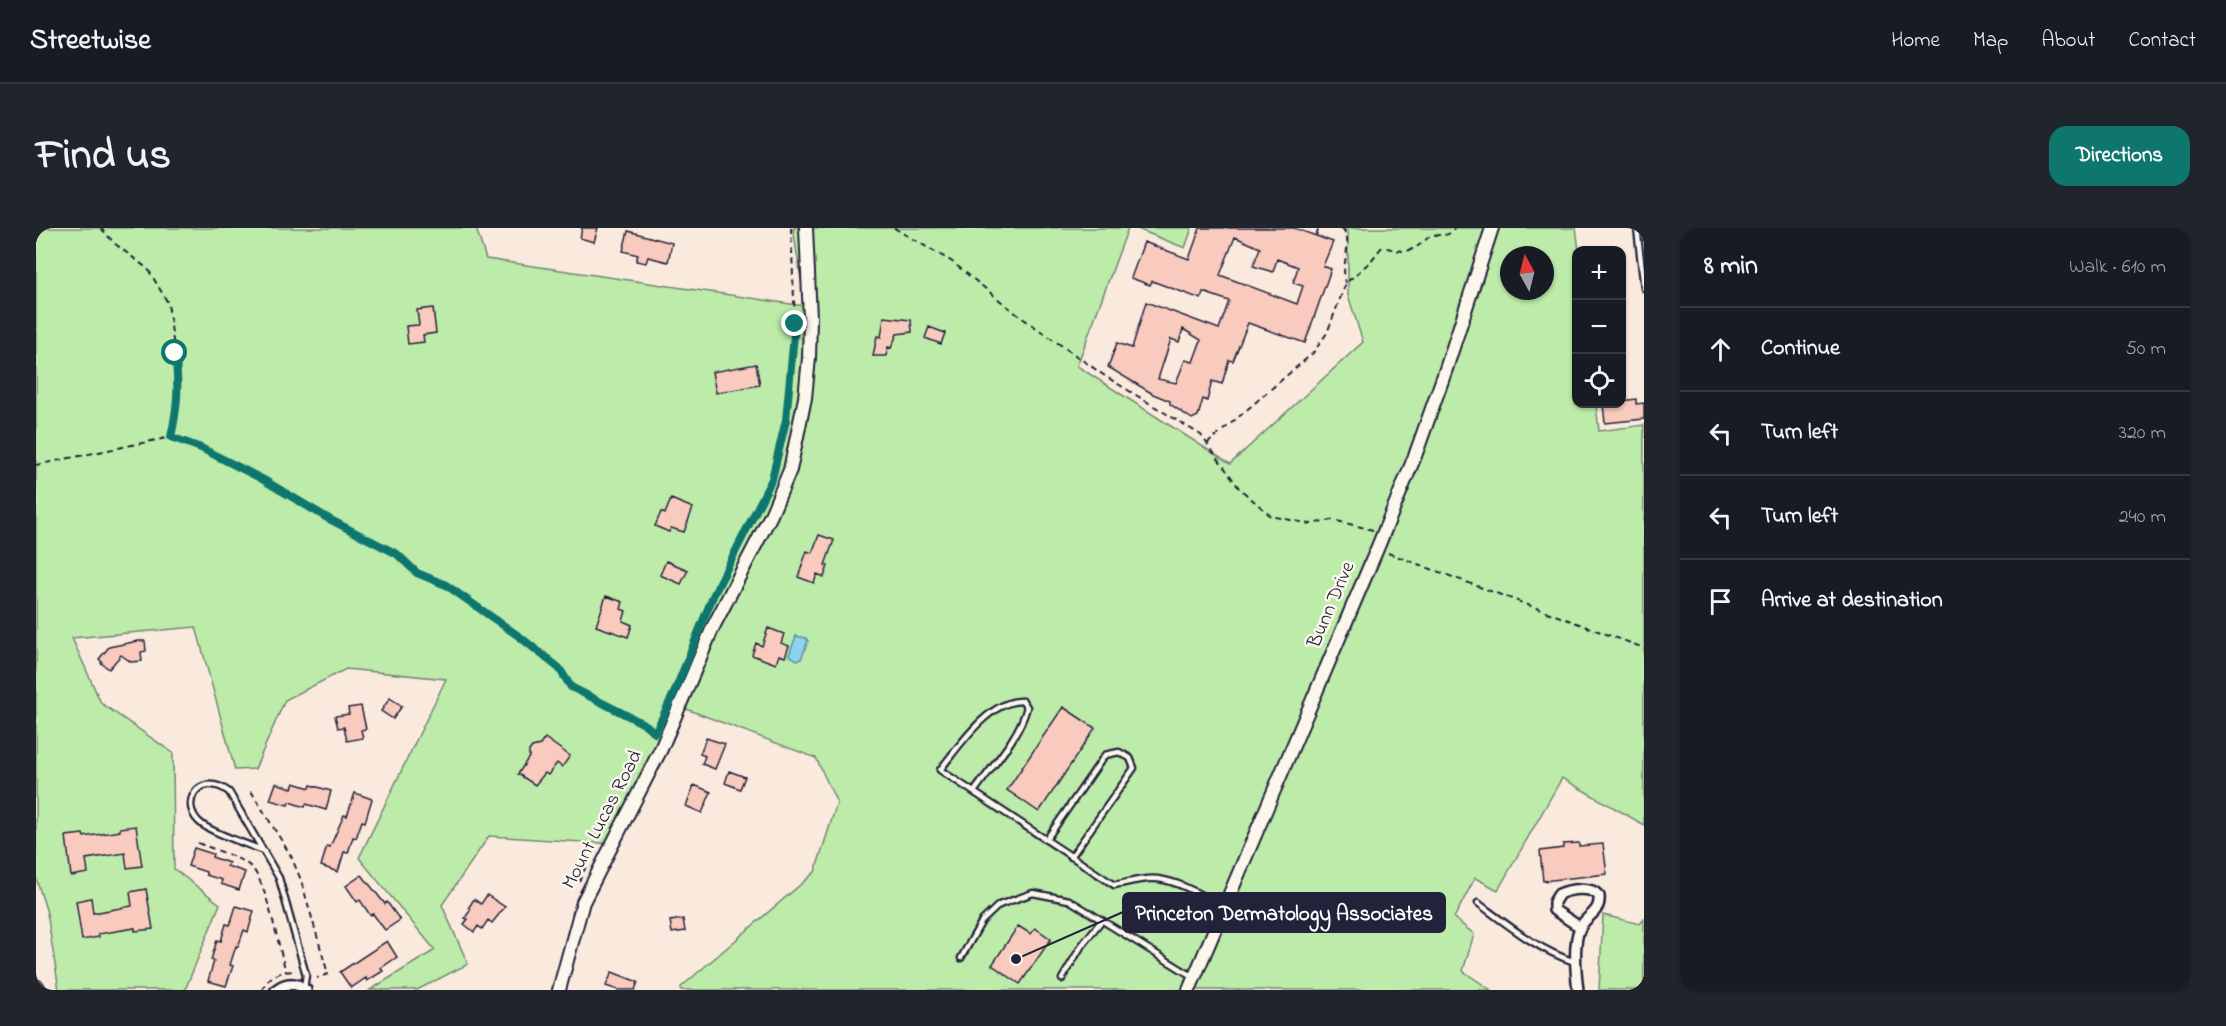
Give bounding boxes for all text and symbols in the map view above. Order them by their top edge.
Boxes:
text: Streetwise [30,21,151,62]
text: Home [1891,26,1940,56]
text: Map [1973,26,2008,56]
text: About [2041,26,2095,56]
text: Contact [2128,26,2196,56]
text: Find us [36,126,171,187]
button: Directions [2049,126,2190,186]
north arrow [1500,246,1554,300]
map controls [1572,246,1626,408]
button: + [1572,246,1626,300]
text: 8 min [1704,248,1758,286]
text: Walk · 610 m [2069,253,2166,282]
button: − [1572,300,1626,354]
route end [781,310,807,336]
icon: ahead [1704,333,1737,366]
text: Continue [1761,333,1840,365]
text: 50 m [2125,335,2166,364]
route start [161,339,187,365]
button: locate [1572,354,1626,408]
icon: left [1704,417,1737,450]
text: Turn left [1761,417,1838,449]
text: 320 m [2119,419,2166,448]
icon: left [1704,501,1737,534]
text: Turn left [1761,501,1838,533]
text: 240 m [2119,503,2166,532]
street label: Bunn Drive [1300,557,1363,654]
icon: arrive [1704,585,1737,618]
text: Arrive at destination [1761,585,1943,617]
street label: Mount Lucas Road [555,745,651,895]
callout: Princeton Dermatology Associates [1123,893,1445,932]
text: Princeton Dermatology Associates [1135,900,1433,932]

